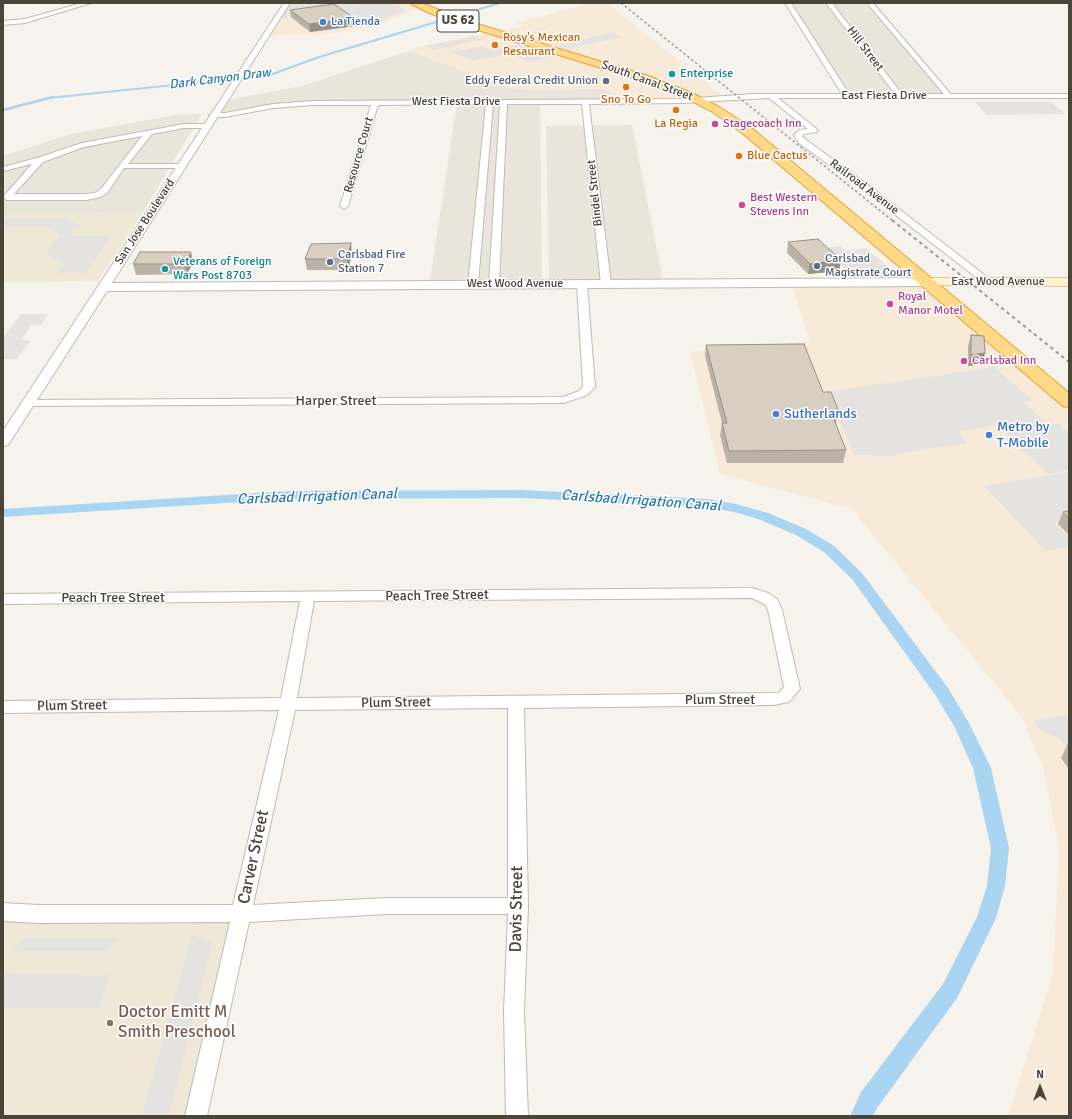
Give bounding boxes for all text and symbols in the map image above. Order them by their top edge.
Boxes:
road number: US 62 [437,10,479,32]
place label: La Tienda [331,15,380,29]
marker: La Tienda [318,17,328,27]
street label: Hill Street [844,24,886,74]
place label: Rosy's Mexican Resaurant [503,31,580,59]
marker: Rosy's Mexican Resaurant [490,40,500,50]
street label: South Canal Street [599,58,695,104]
water label: Dark Canyon Draw [168,65,272,93]
place label: Enterprise [680,67,733,81]
marker: Enterprise [667,69,677,79]
place label: Eddy Federal Credit Union [465,74,598,88]
marker: Eddy Federal Credit Union [601,76,611,86]
marker: Sno To Go [621,82,631,92]
street label: East Fiesta Drive [841,89,927,103]
place label: Sno To Go [601,93,651,107]
street label: West Fiesta Drive [412,95,500,109]
marker: La Regia [671,105,681,115]
street label: Resource Court [341,115,377,195]
place label: La Regia [654,117,698,131]
place label: Stagecoach Inn [723,117,802,131]
marker: Stagecoach Inn [710,119,720,129]
place label: Blue Cactus [747,149,808,163]
marker: Blue Cactus [734,151,744,161]
street label: Railroad Avenue [827,156,901,218]
street label: Bindel Street [584,159,606,227]
street label: San Jose Boulevard [112,177,178,267]
place label: Best Western Stevens Inn [750,191,817,219]
marker: Best Western Stevens Inn [737,200,747,210]
place label: Carlsbad Fire Station 7 [338,248,406,276]
place label: Carlsbad Magistrate Court [825,252,912,280]
place label: Veterans of Foreign Wars Post 8703 [173,255,272,283]
marker: Carlsbad Fire Station 7 [325,257,335,267]
marker: Carlsbad Magistrate Court [812,261,822,271]
marker: Veterans of Foreign Wars Post 8703 [160,264,170,274]
street label: East Wood Avenue [951,275,1045,289]
street label: West Wood Avenue [467,277,563,291]
place label: Royal Manor Motel [898,290,963,318]
marker: Royal Manor Motel [885,299,895,309]
place label: Carlsbad Inn [972,354,1036,368]
marker: Carlsbad Inn [959,356,969,366]
street label: Harper Street [296,393,376,409]
place label: Sutherlands [784,406,857,422]
marker: Sutherlands [771,409,781,419]
place label: Metro by T-Mobile [997,419,1049,452]
marker: Metro by T-Mobile [984,430,994,440]
water label: Carlsbad Irrigation Canal [237,485,397,509]
water label: Carlsbad Irrigation Canal [560,486,722,516]
street label: Peach Tree Street [385,587,489,605]
street label: Peach Tree Street [61,590,165,606]
street label: Plum Street [685,692,755,708]
street label: Plum Street [361,694,431,712]
street label: Plum Street [37,697,107,715]
street label: Carver Street [234,808,274,906]
street label: Davis Street [506,865,528,953]
place label: Doctor Emitt M Smith Preschool [118,1003,236,1043]
marker: Doctor Emitt M Smith Preschool [105,1018,115,1028]
north arrow [1020,1067,1060,1107]
text: N [1036,1068,1044,1081]

